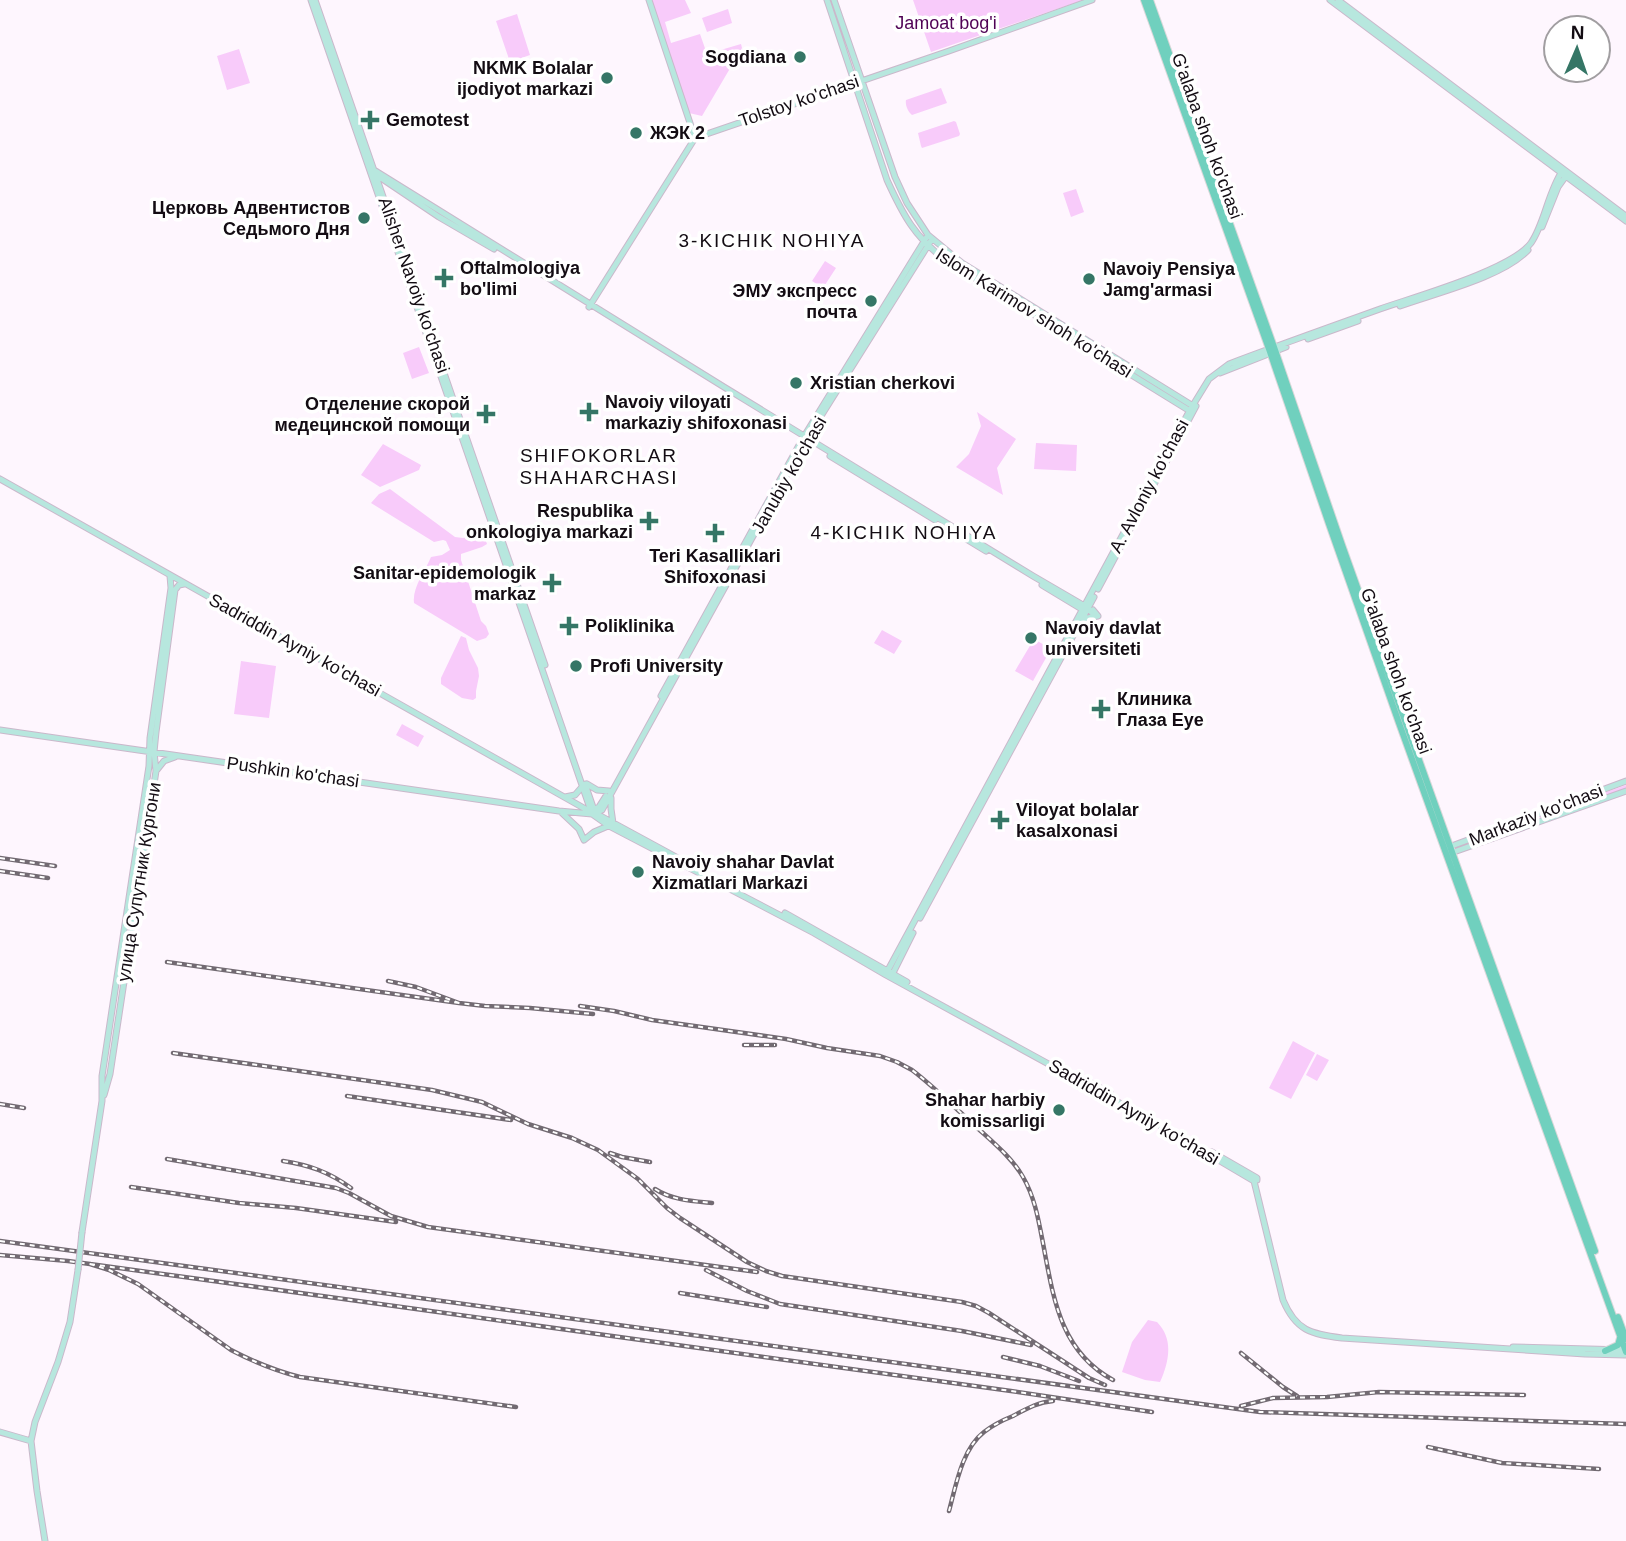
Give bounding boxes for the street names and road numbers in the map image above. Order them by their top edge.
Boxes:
street label: G'alaba shoh ko'chasi [1168,50,1246,222]
street label: Tolstoy ko'chasi [736,71,862,131]
street label: Alisher Navoiy ko'chasi [375,195,453,375]
street label: Islom Karimov shoh ko'chasi [932,244,1136,382]
street label: Janubiy ko'chasi [747,413,831,537]
street label: A. Avloniy ko'chasi [1105,416,1193,556]
street label: G'alaba shoh ko'chasi [1357,585,1435,757]
street label: Sadriddin Ayniy ko'chasi [206,589,384,701]
street label: Pushkin ko'chasi [226,753,360,791]
street label: Markaziy ko'chasi [1466,780,1606,850]
street label: улица Супутник Кургони [113,781,165,983]
street label: Sadriddin Ayniy ko'chasi [1045,1055,1223,1169]

